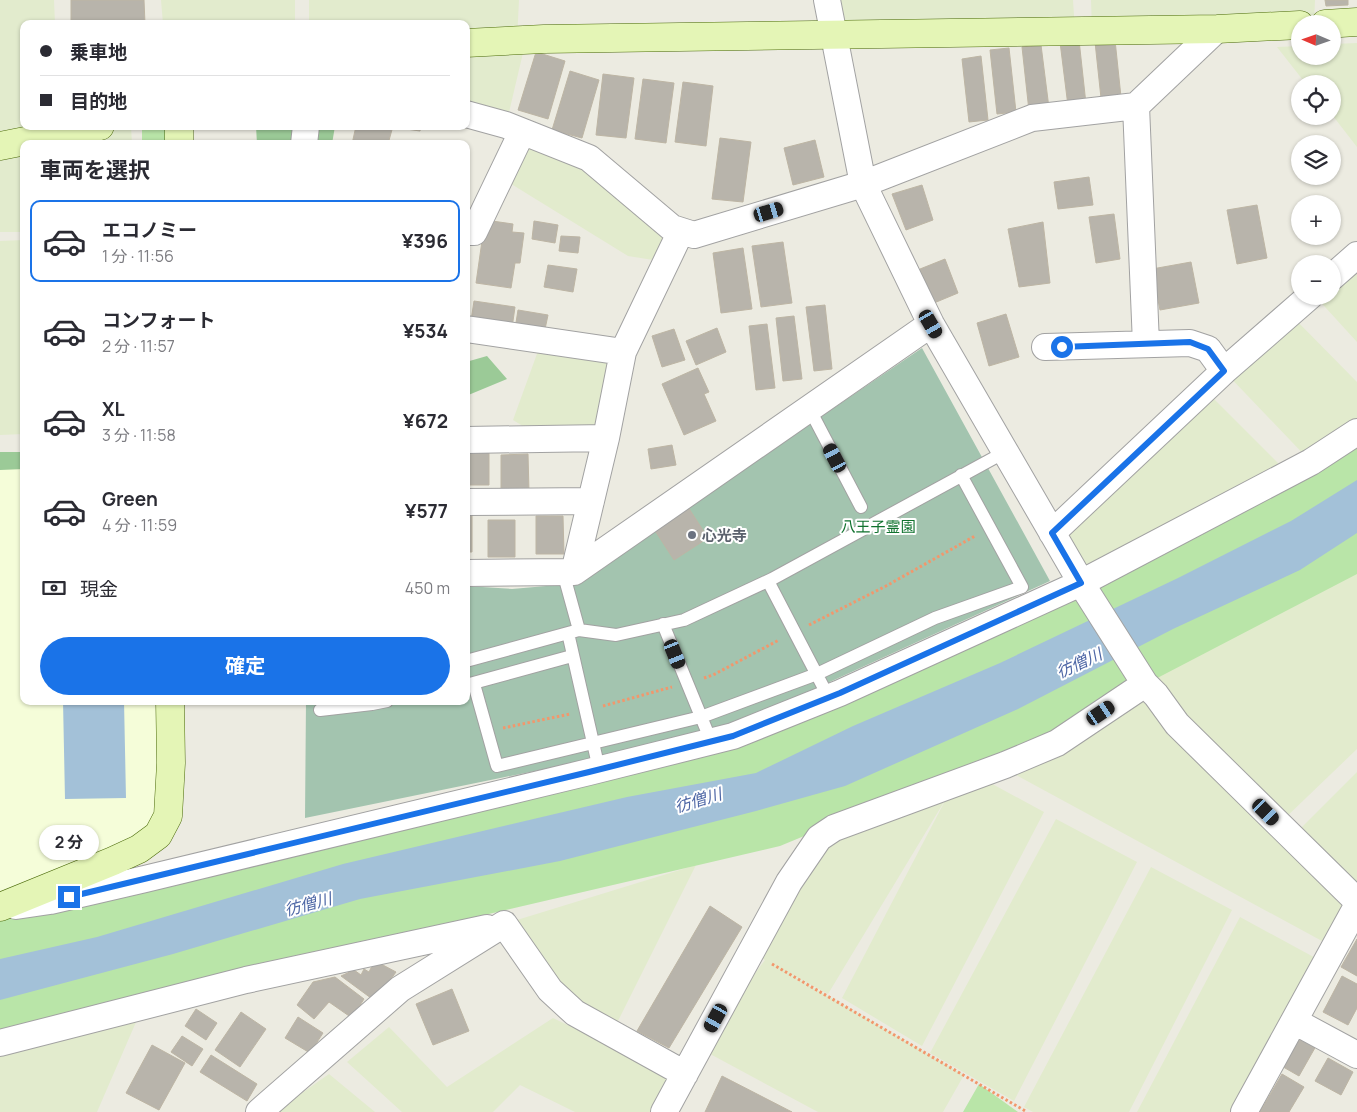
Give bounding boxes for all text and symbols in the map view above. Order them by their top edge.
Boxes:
north arrow [1291,15,1341,65]
map controls [1291,15,1341,305]
text: 乗車地 [70,39,127,65]
button: locate [1291,75,1341,125]
text: 目的地 [70,88,127,114]
button: layers [1291,135,1341,185]
text: 車両を選択 [40,155,150,185]
button: + [1291,195,1341,245]
car [752,200,785,224]
text: エコノミー [102,217,197,243]
icon: car [42,219,87,264]
text: ¥396 [402,228,448,254]
text: 1 分 · 11:56 [102,245,174,267]
button: − [1291,255,1341,305]
text: コンフォート [102,307,215,333]
car [917,307,944,341]
icon: car [42,309,87,354]
text: ¥534 [403,318,448,344]
text: 2 分 · 11:57 [102,335,175,357]
route start [1051,336,1073,358]
text: XL [102,396,125,422]
icon: car [42,399,87,444]
text: ¥672 [403,408,448,434]
text: 3 分 · 11:58 [102,424,176,446]
car [821,441,848,475]
text: Green [102,486,158,512]
icon: car [42,489,87,534]
text: ¥577 [405,498,448,524]
text: 4 分 · 11:59 [102,514,177,536]
park label: 八王子霊園 [840,516,916,537]
place label: 心光寺 [702,525,747,546]
marker: 心光寺 [686,529,698,541]
icon: cash [40,574,68,602]
text: 現金 [80,576,118,602]
text: 450 m [405,577,450,599]
button: 確定 [40,637,450,695]
car [662,637,687,671]
water label: 彷僧川 [1053,642,1107,683]
car [1084,698,1117,728]
water label: 彷僧川 [672,782,726,818]
car [1250,796,1281,828]
callout: 2 分 [39,824,99,860]
text: 2 分 [55,831,83,853]
route end [58,886,80,908]
water label: 彷僧川 [282,887,336,921]
car [702,1001,729,1035]

